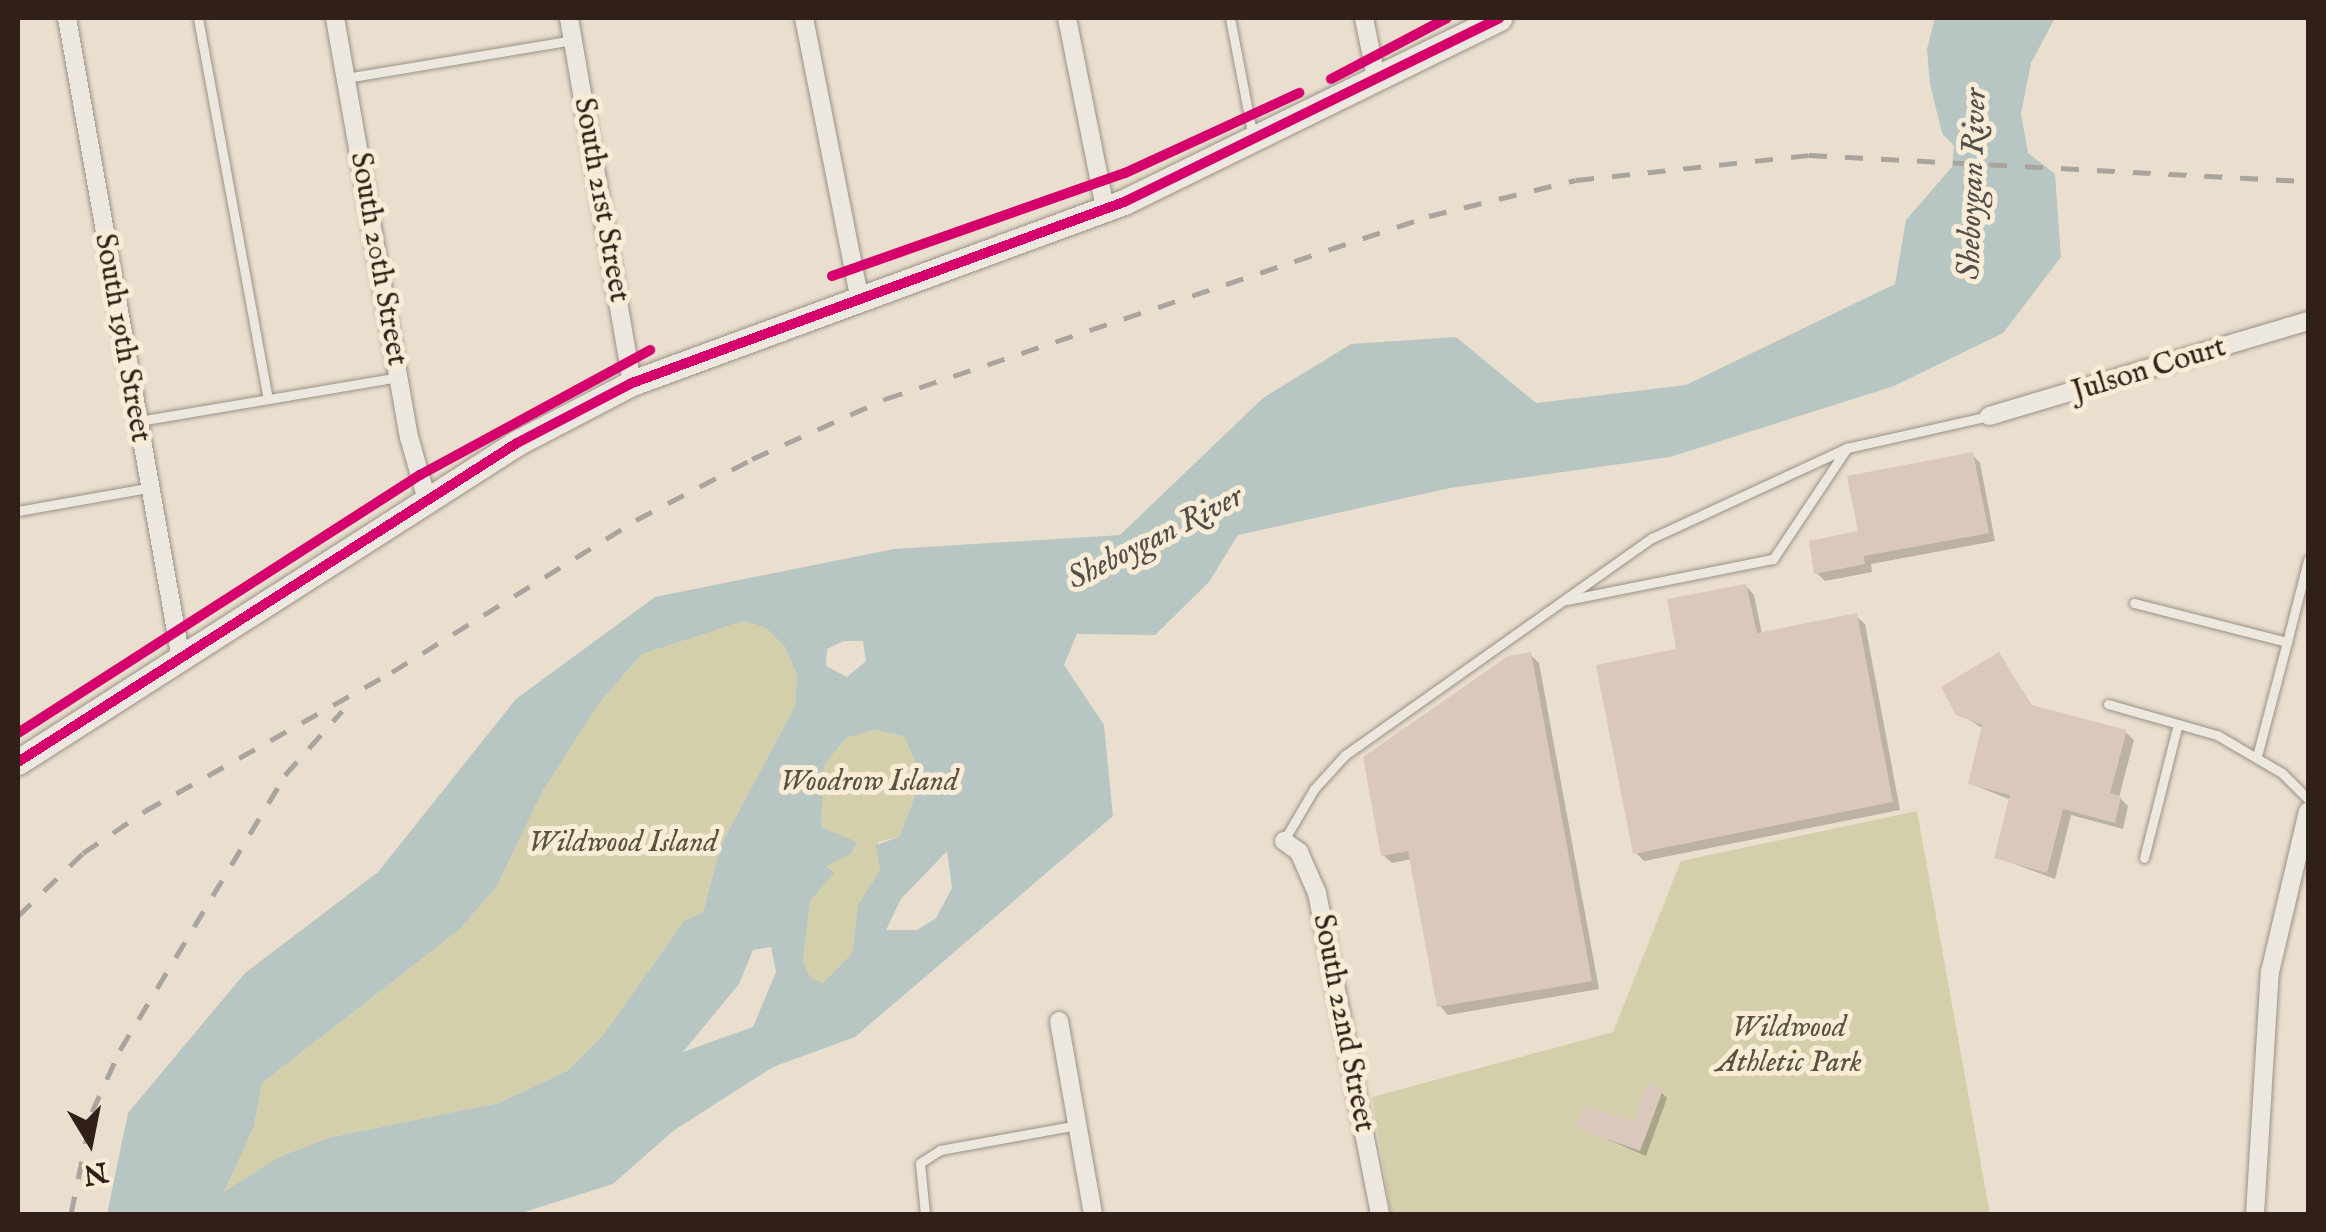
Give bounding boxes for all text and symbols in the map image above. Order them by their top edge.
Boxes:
water label: Sheboygan River [1951,88,1997,280]
street label: South 21st Street [565,95,637,305]
street label: South 20th Street [342,150,414,368]
street label: South 19th Street [86,231,158,445]
street label: Julson Court [2068,330,2230,410]
water label: Sheboygan River [1062,478,1250,600]
park label: Woodrow Island [780,764,958,800]
park label: Wildwood Island [528,825,718,861]
street label: South 22nd Street [1304,911,1382,1135]
park label: Wildwood Athletic Park [1716,1010,1862,1080]
north arrow [40,1092,140,1192]
text: N [80,1153,110,1191]

